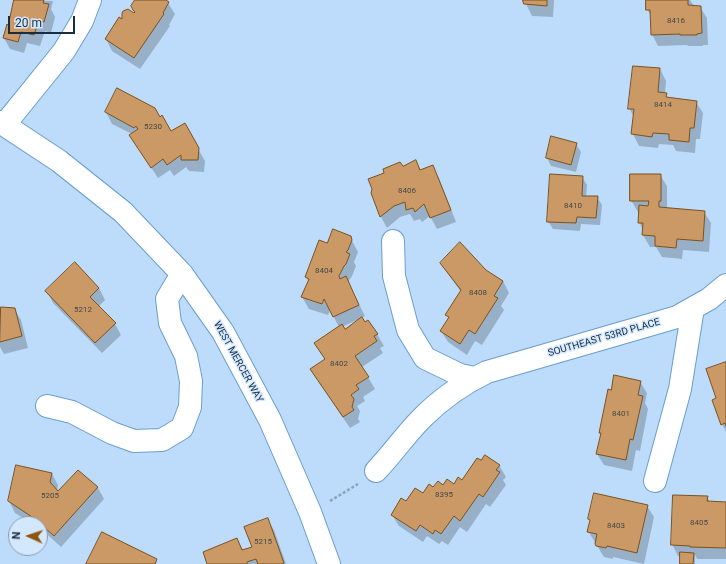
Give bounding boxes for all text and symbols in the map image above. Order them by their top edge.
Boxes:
scale bar [10,8,77,34]
text: 20 m [15,16,42,30]
house number: 8416 [667,16,685,26]
house number: 8414 [654,100,672,110]
house number: 5230 [144,122,162,132]
house number: 8406 [398,186,416,196]
house number: 8410 [564,201,582,211]
house number: 8404 [315,266,333,276]
house number: 8408 [469,288,487,298]
house number: 5212 [74,305,92,315]
street label: SOUTHEAST 53RD PLACE [547,316,661,360]
street label: WEST MERCER WAY [211,319,265,405]
house number: 8402 [330,359,348,369]
house number: 8401 [612,409,630,419]
house number: 8395 [435,490,453,500]
house number: 5205 [41,491,59,501]
north arrow [8,516,48,556]
house number: 8405 [690,518,708,528]
house number: 8403 [607,521,625,531]
text: N [10,531,23,540]
house number: 5215 [254,537,272,547]

